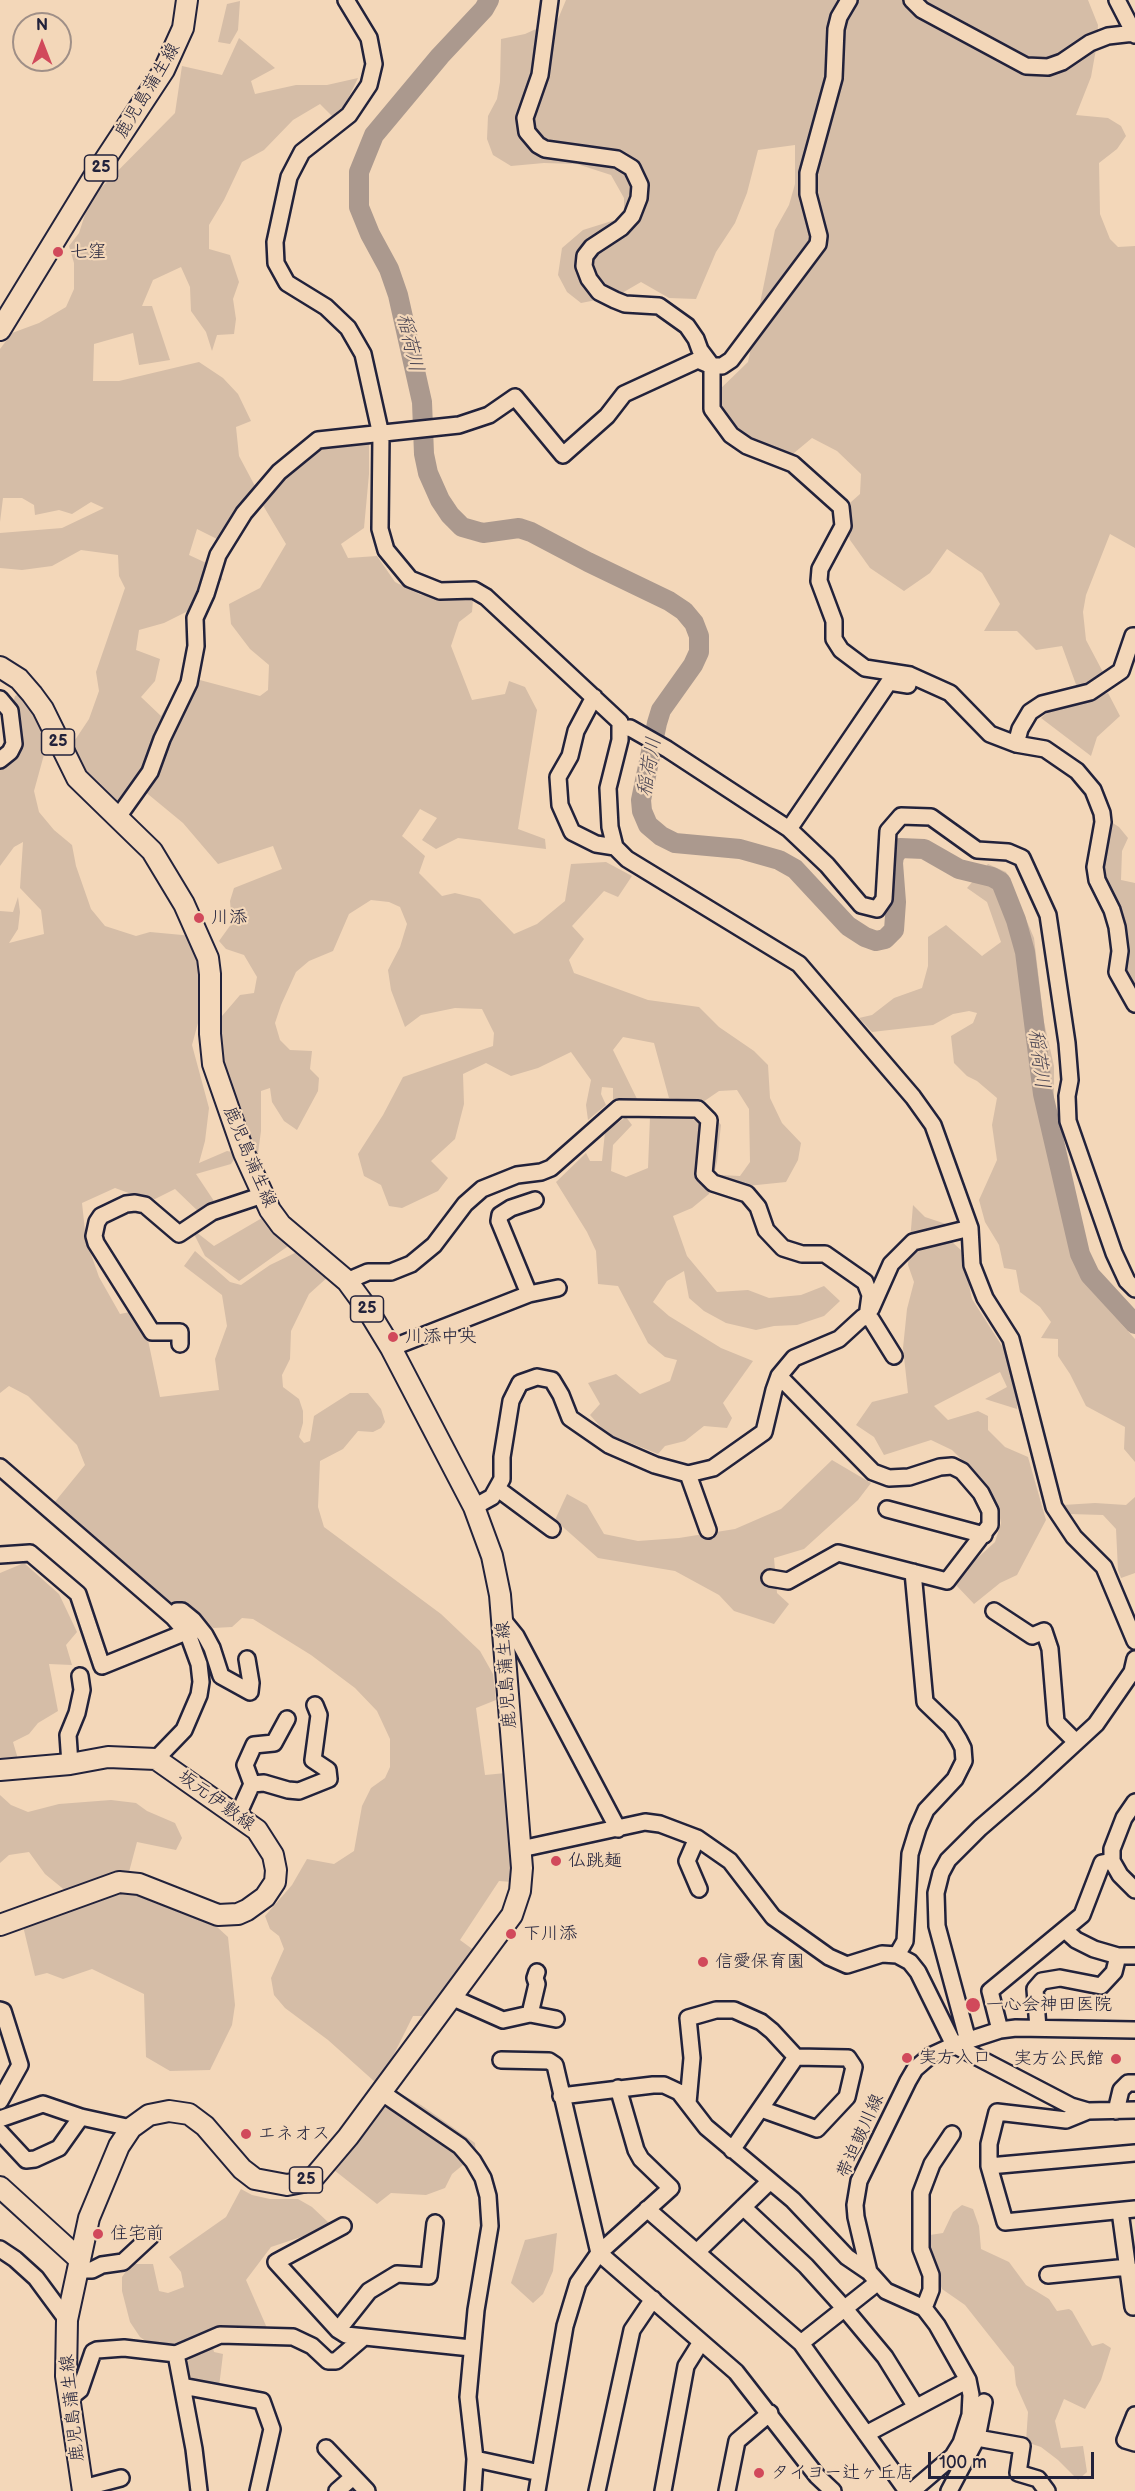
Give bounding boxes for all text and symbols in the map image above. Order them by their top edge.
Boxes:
north arrow [12,12,72,72]
text: N [36,16,48,35]
street label: 鹿児島蒲生線 [111,39,185,143]
road number: 25 [84,155,118,181]
place label: 七窪 [70,241,106,263]
marker: 七窪 [51,245,65,259]
water label: 稲荷川 [391,311,427,375]
road number: 25 [42,729,74,755]
water label: 稲荷川 [633,735,667,799]
place label: 川添 [211,907,247,929]
marker: 川添 [192,911,206,925]
water label: 稲荷川 [1022,1028,1054,1090]
street label: 鹿児島蒲生線 [218,1103,280,1211]
road number: 25 [350,1296,384,1322]
place label: 川添中央 [405,1326,477,1348]
marker: 川添中央 [386,1330,400,1344]
street label: 鹿児島蒲生線 [492,1620,522,1730]
street label: 坂元伊敷線 [173,1766,259,1836]
place label: 仏跳麺 [568,1850,622,1872]
marker: 仏跳麺 [549,1854,563,1868]
place label: 下川添 [523,1923,577,1945]
marker: 下川添 [504,1927,518,1941]
place label: 信愛保育園 [715,1951,805,1973]
marker: 信愛保育園 [696,1955,710,1969]
place label: 一心会神田医院 [986,1994,1112,2016]
marker: 一心会神田医院 [964,1996,982,2014]
place label: 実方入口 [919,2047,991,2069]
place label: 実方公民館 [1014,2048,1104,2070]
marker: 実方入口 [900,2051,914,2065]
marker: 実方公民館 [1109,2052,1123,2066]
street label: 帯迫皷川線 [833,2090,889,2182]
place label: エネオス [258,2123,330,2145]
marker: エネオス [239,2127,253,2141]
road number: 25 [290,2167,322,2193]
place label: 住宅前 [110,2223,164,2245]
marker: 住宅前 [91,2227,105,2241]
street label: 鹿児島蒲生線 [57,2353,89,2463]
scale bar [931,2440,1098,2478]
text: 100 m [939,2452,987,2473]
place label: タイヨー辻ヶ丘店 [771,2462,914,2484]
marker: タイヨー辻ヶ丘店 [752,2466,766,2480]

